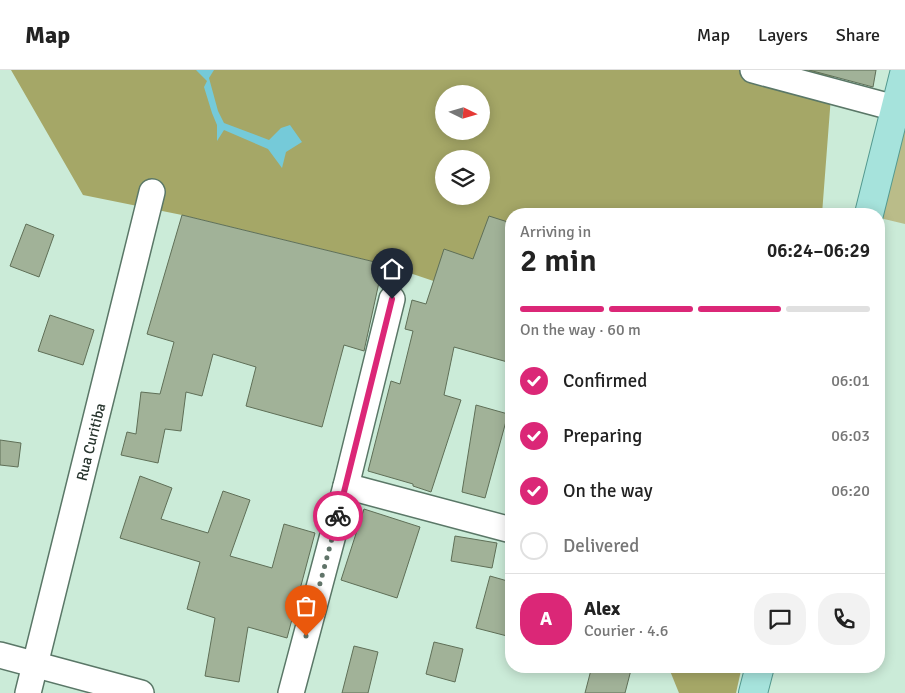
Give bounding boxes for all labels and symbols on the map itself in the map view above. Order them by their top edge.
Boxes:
north arrow [435,85,490,140]
pin [371,248,413,299]
street label: Rua Curitiba [73,401,109,483]
courier [313,491,363,541]
pin [285,585,327,636]

